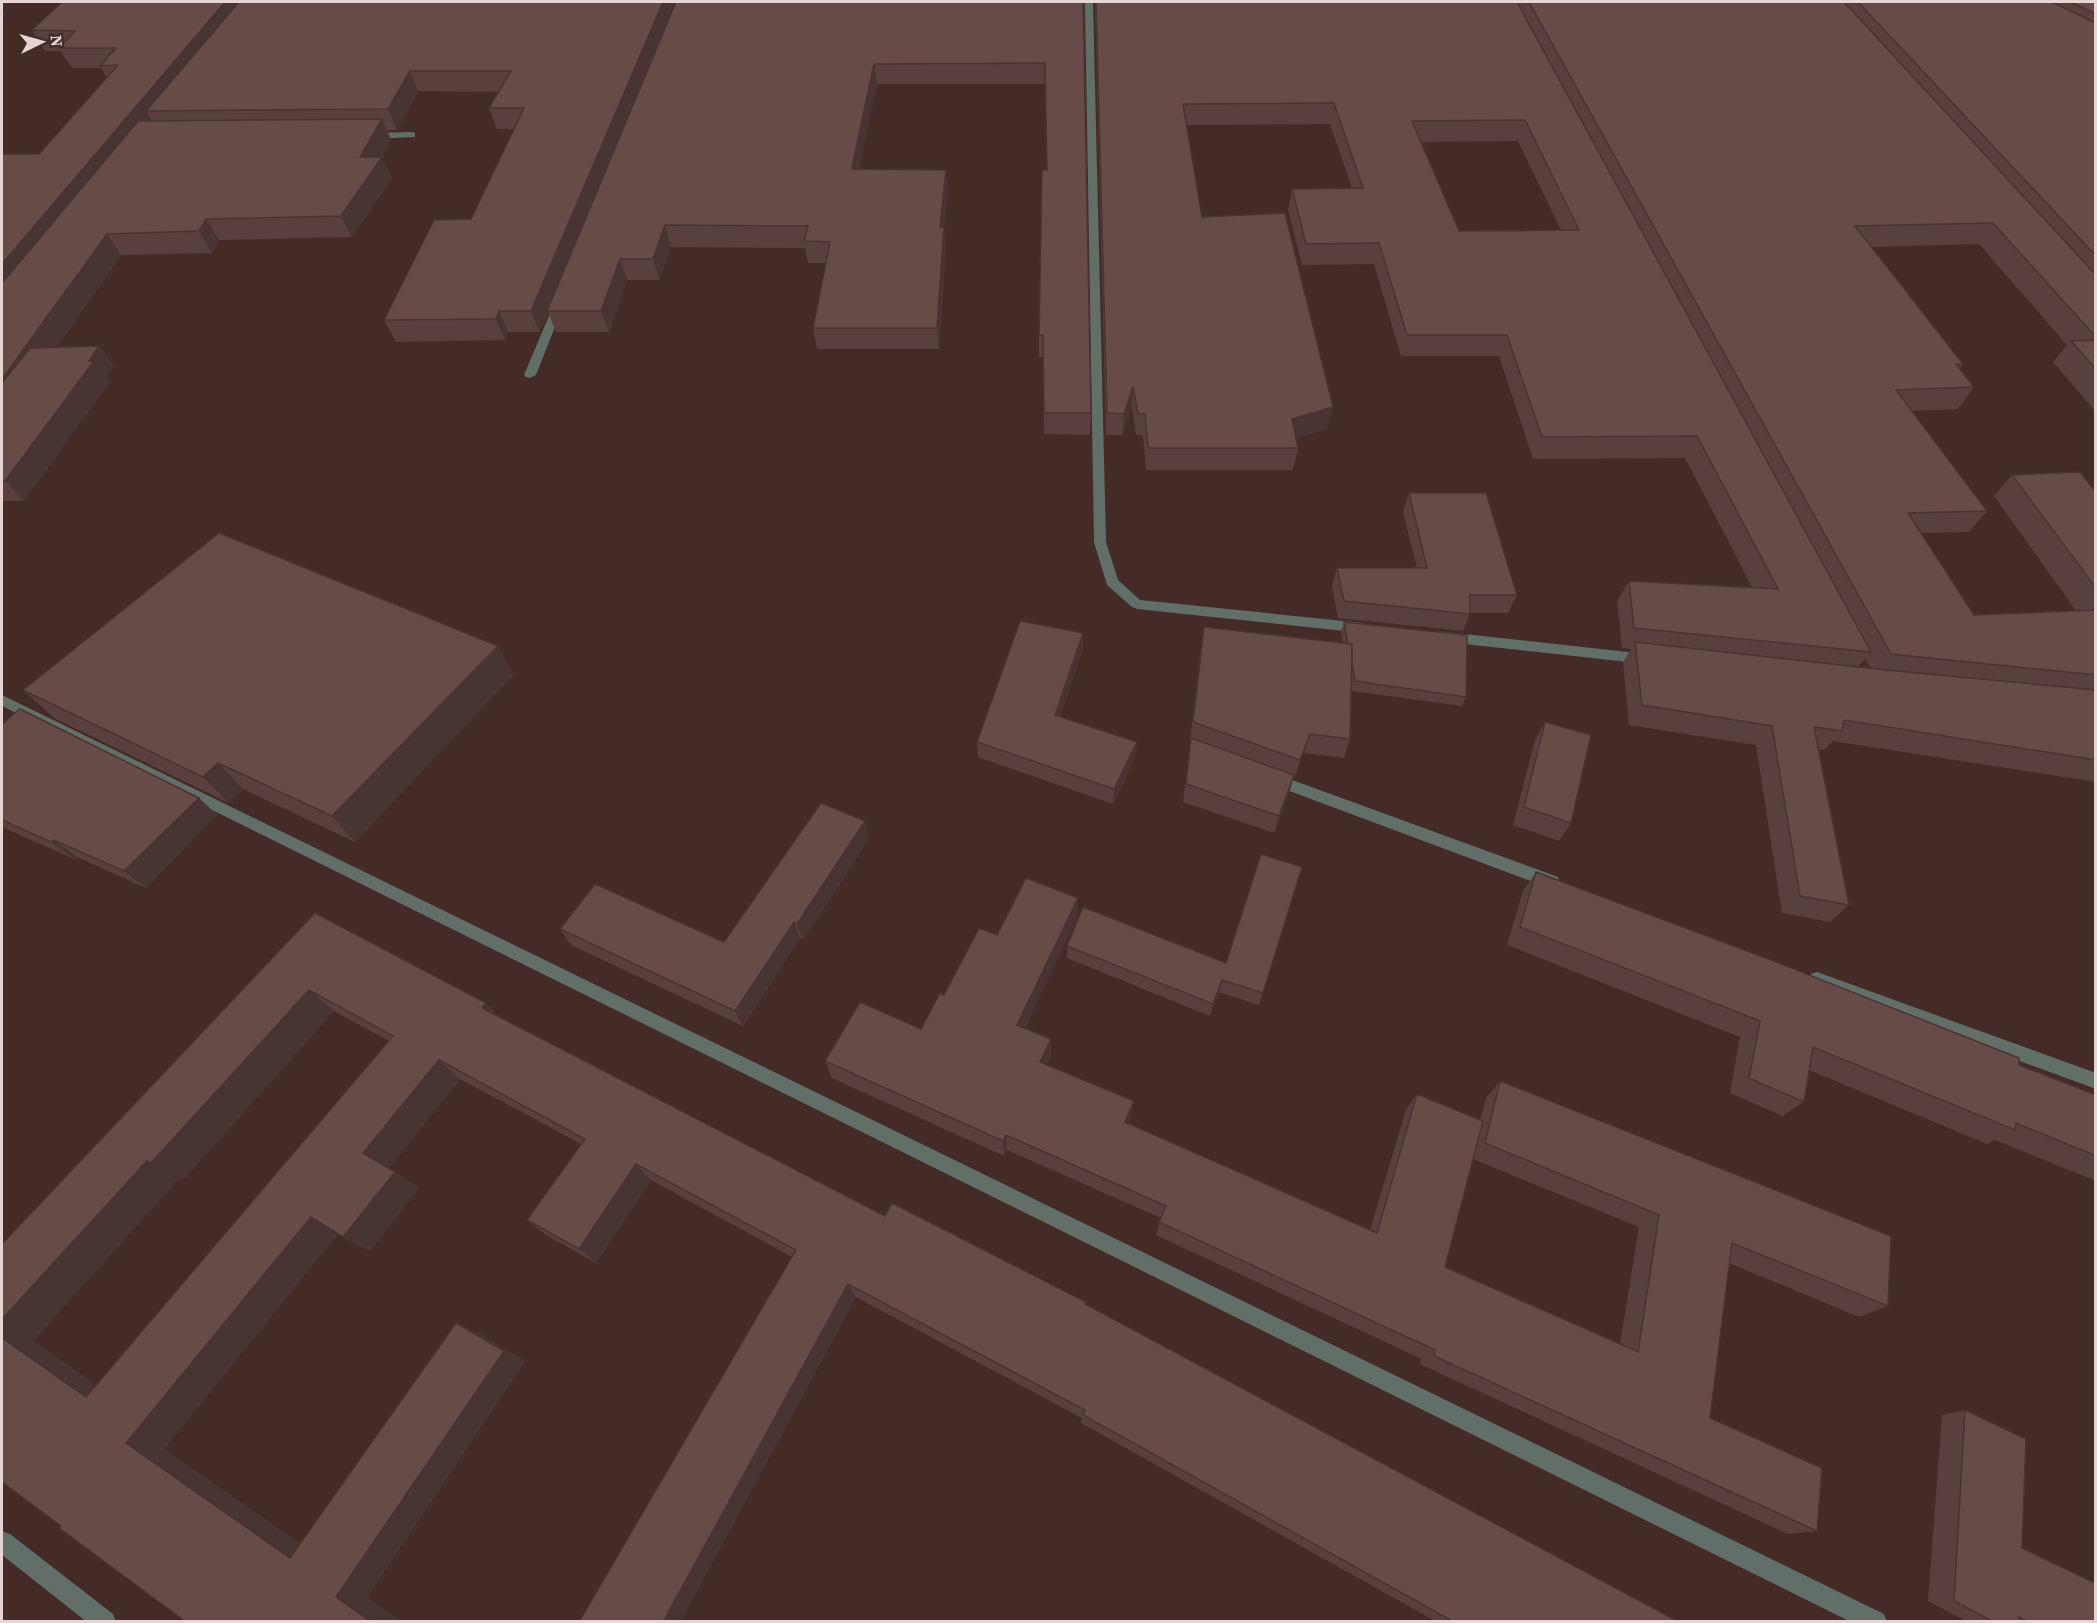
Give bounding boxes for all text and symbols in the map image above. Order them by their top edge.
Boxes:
north arrow [12,12,72,72]
text: N [45,34,68,48]

